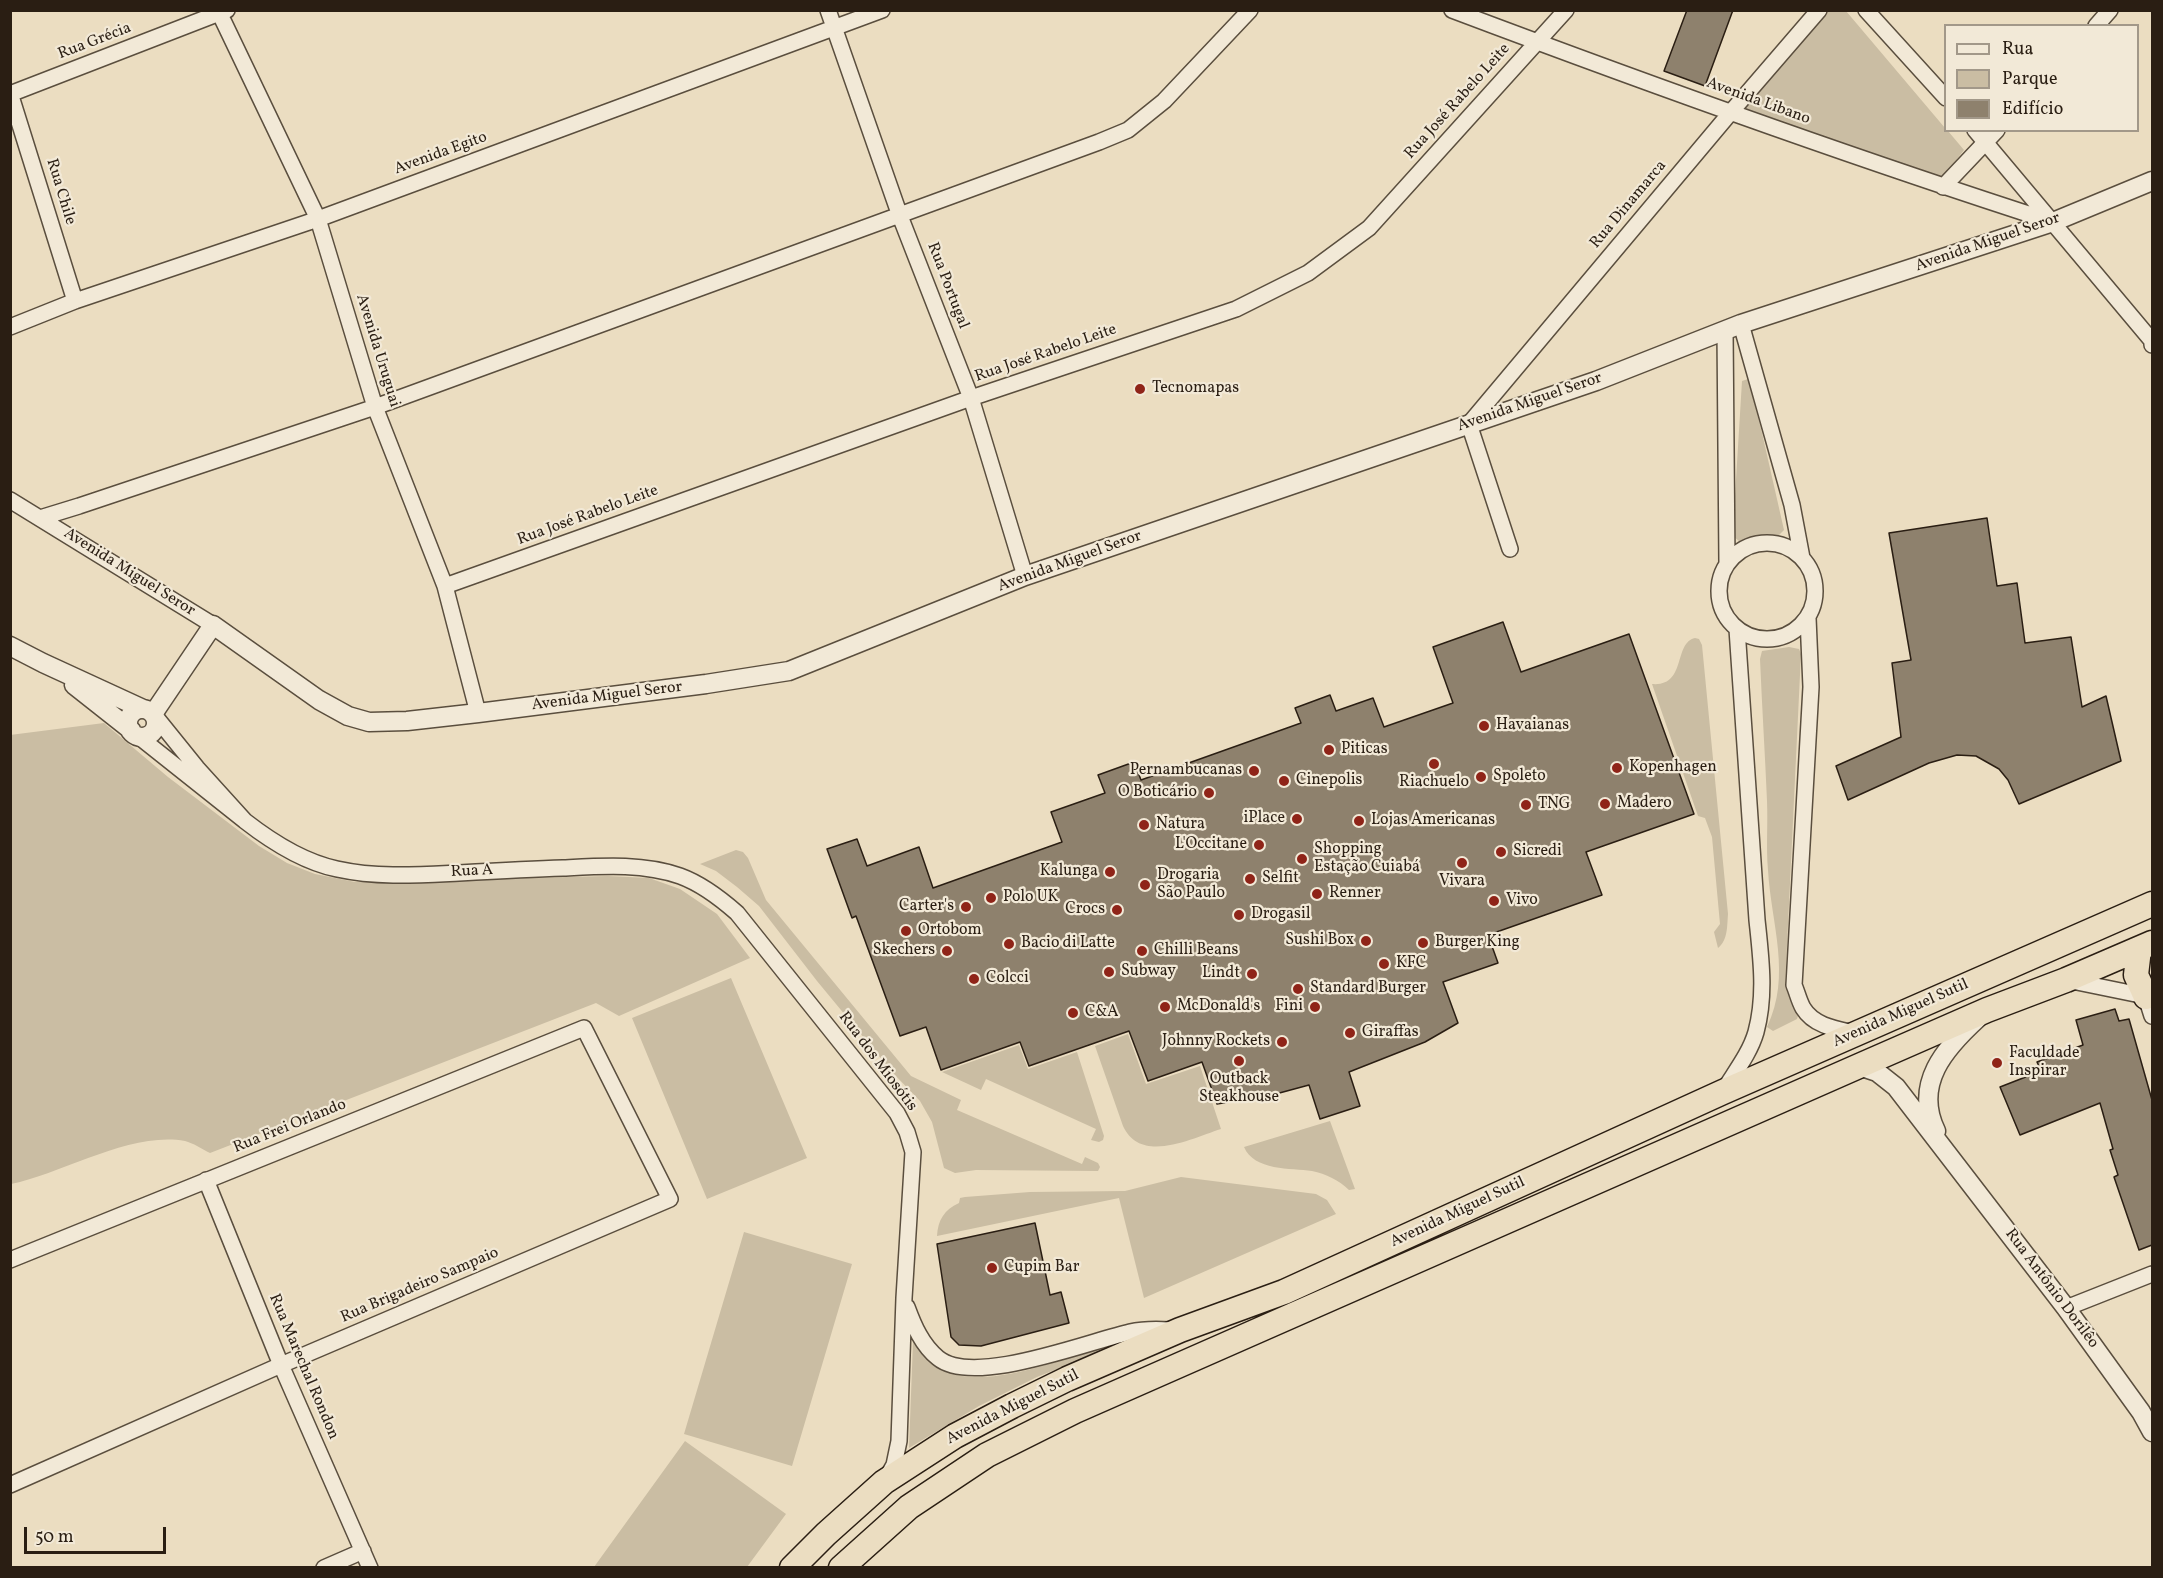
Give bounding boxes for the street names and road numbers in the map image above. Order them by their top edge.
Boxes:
street label: Rua Grécia [56,19,134,65]
street label: Rua José Rabelo Leite [1401,40,1515,164]
street label: Avenida Libano [1703,74,1813,130]
street label: Avenida Egito [392,128,490,180]
street label: Rua Chile [41,157,79,227]
street label: Rua Dinamarca [1587,157,1671,253]
street label: Avenida Miguel Seror [1913,209,2063,277]
street label: Rua Portugal [922,240,972,332]
street label: Avenida Uruguai [351,292,403,410]
street label: Rua José Rabelo Leite [973,321,1119,387]
street label: Avenida Miguel Seror [1455,369,1605,437]
street label: Rua José Rabelo Leite [515,482,661,550]
street label: Avenida Miguel Seror [60,525,198,621]
street label: Avenida Miguel Seror [996,527,1144,597]
street label: Avenida Miguel Seror [531,678,683,716]
street label: Rua A [450,861,494,883]
street label: Avenida Miguel Sutil [1830,975,1972,1053]
street label: Rua dos Miosótis [833,1008,921,1116]
street label: Rua Frei Orlando [231,1096,349,1158]
street label: Avenida Miguel Sutil [1388,1173,1528,1253]
street label: Rua Antônio Dorilêo [2000,1225,2102,1353]
street label: Rua Brigadeiro Sampaio [338,1244,502,1328]
street label: Rua Marechal Rondon [264,1291,342,1443]
street label: Avenida Miguel Sutil [943,1366,1083,1450]

